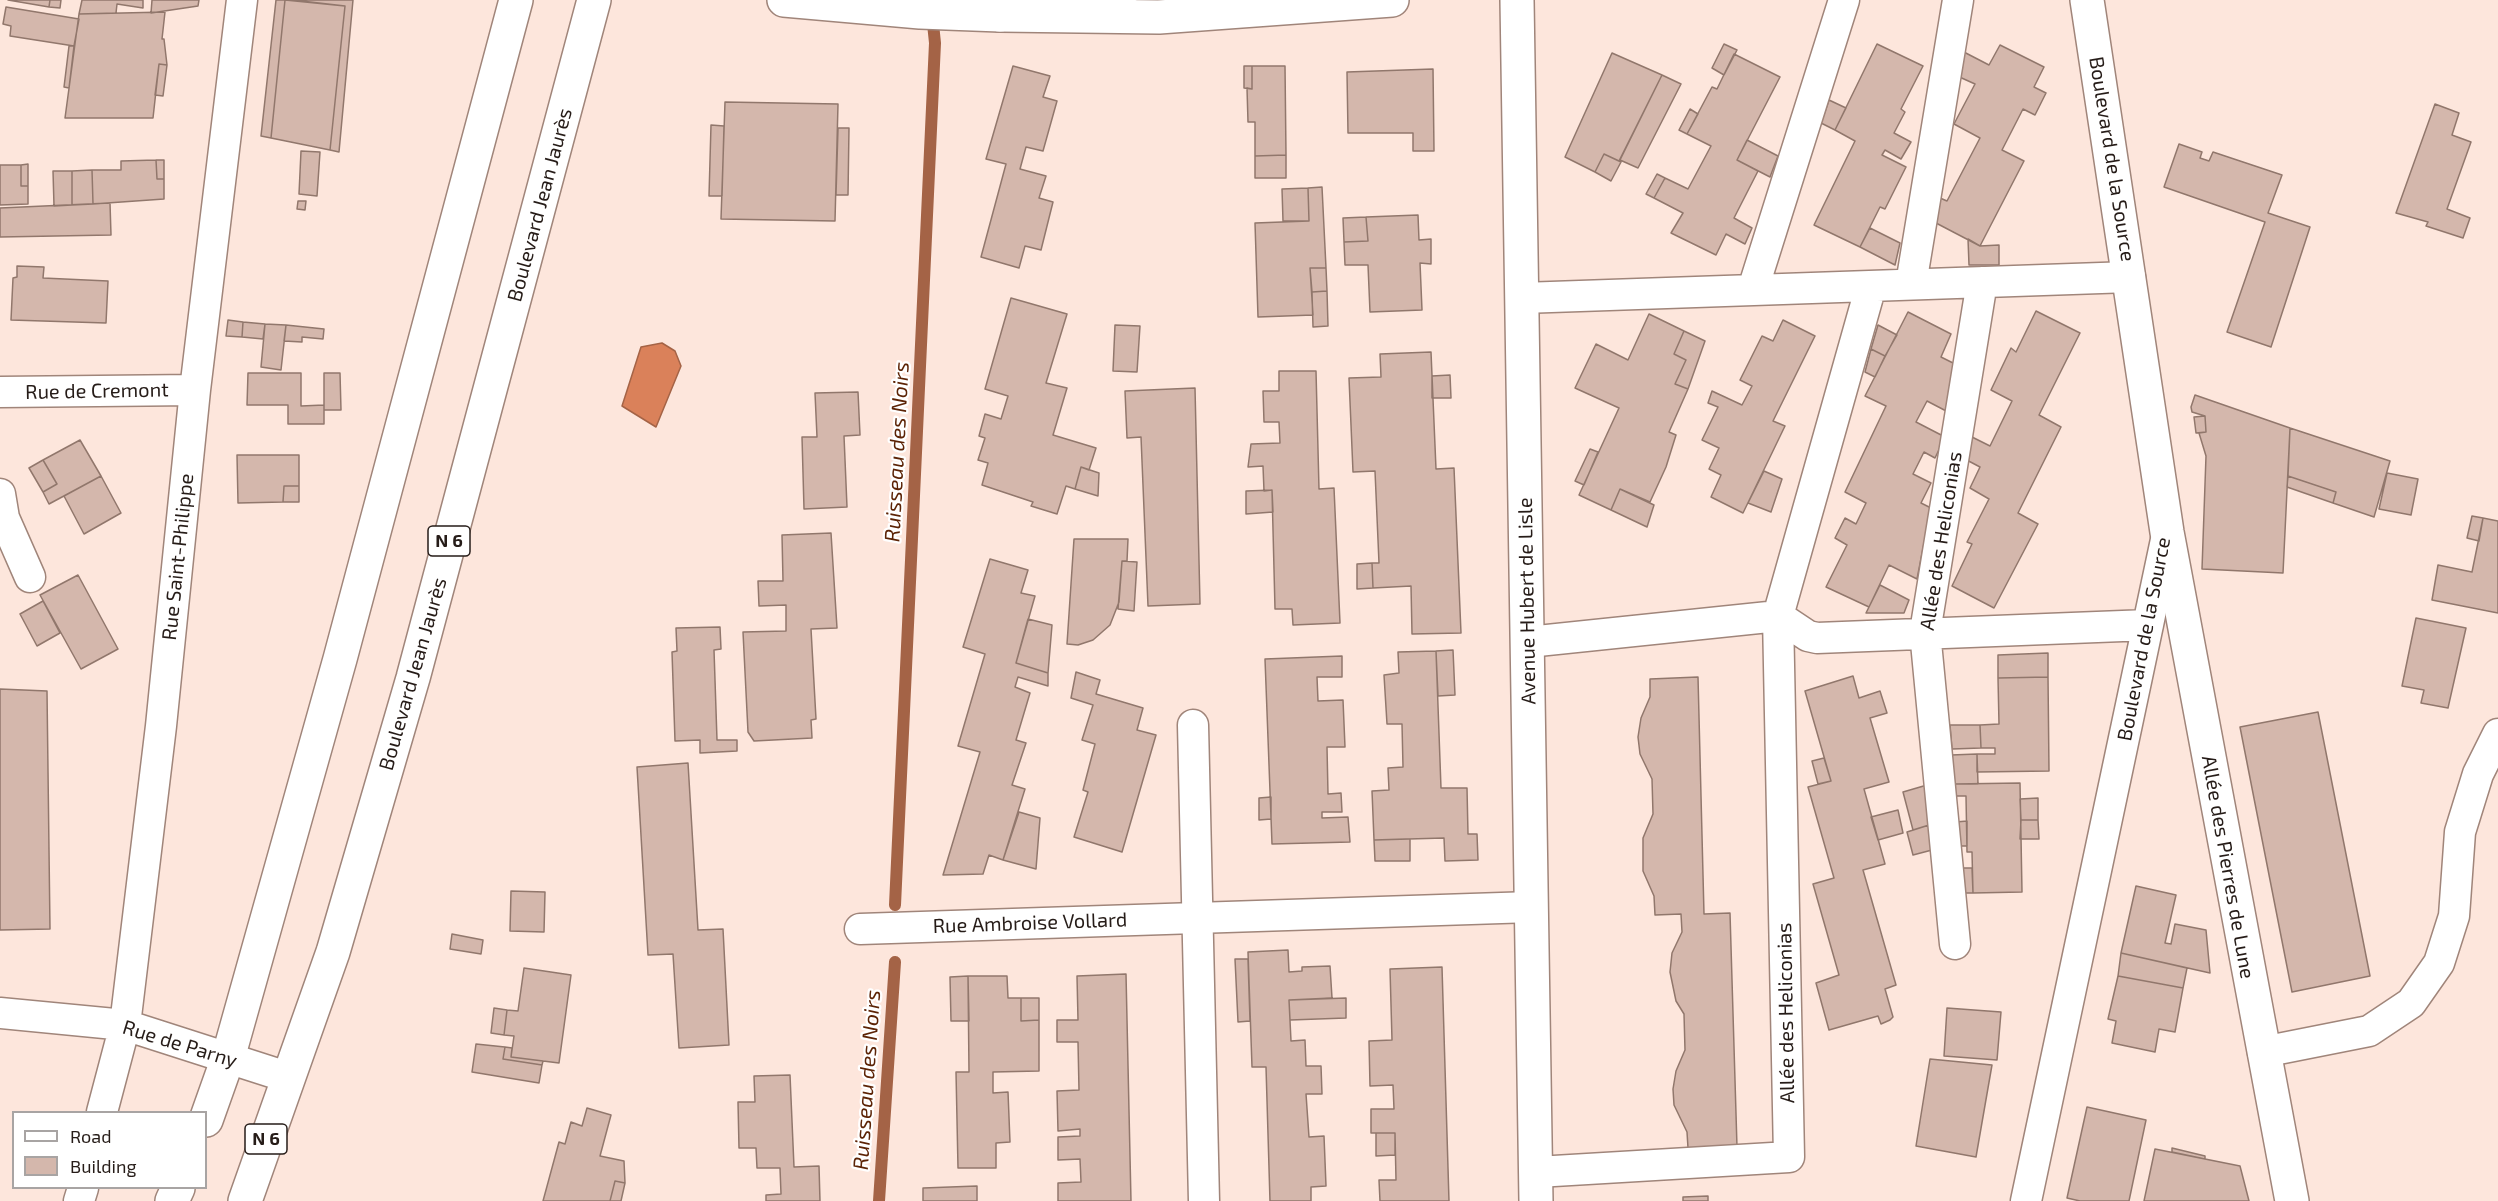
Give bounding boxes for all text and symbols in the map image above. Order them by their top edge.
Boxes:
street label: Boulevard de la Source [2084,55,2140,263]
street label: Boulevard Jean Jaurès [503,106,577,304]
water label: Ruisseau des Noirs [880,361,914,543]
street label: Rue de Cremont [25,378,169,404]
street label: Allée des Heliconias [1915,450,1967,632]
street label: Rue Saint-Philippe [157,472,199,642]
street label: Avenue Hubert de Lisle [1513,497,1541,705]
road number: N 6 [428,526,470,556]
street label: Boulevard de la Source [2112,535,2176,743]
street label: Boulevard Jean Jaurès [374,575,452,773]
street label: Allée des Pierres de Lune [2197,753,2259,981]
street label: Rue Ambroise Vollard [932,908,1128,938]
street label: Allée des Heliconias [1772,922,1800,1104]
water label: Ruisseau des Noirs [848,989,886,1171]
street label: Rue de Parny [120,1015,240,1073]
legend [12,1111,207,1189]
road number: N 6 [245,1124,287,1154]
text: Road [70,1125,111,1147]
text: Building [70,1155,137,1177]

